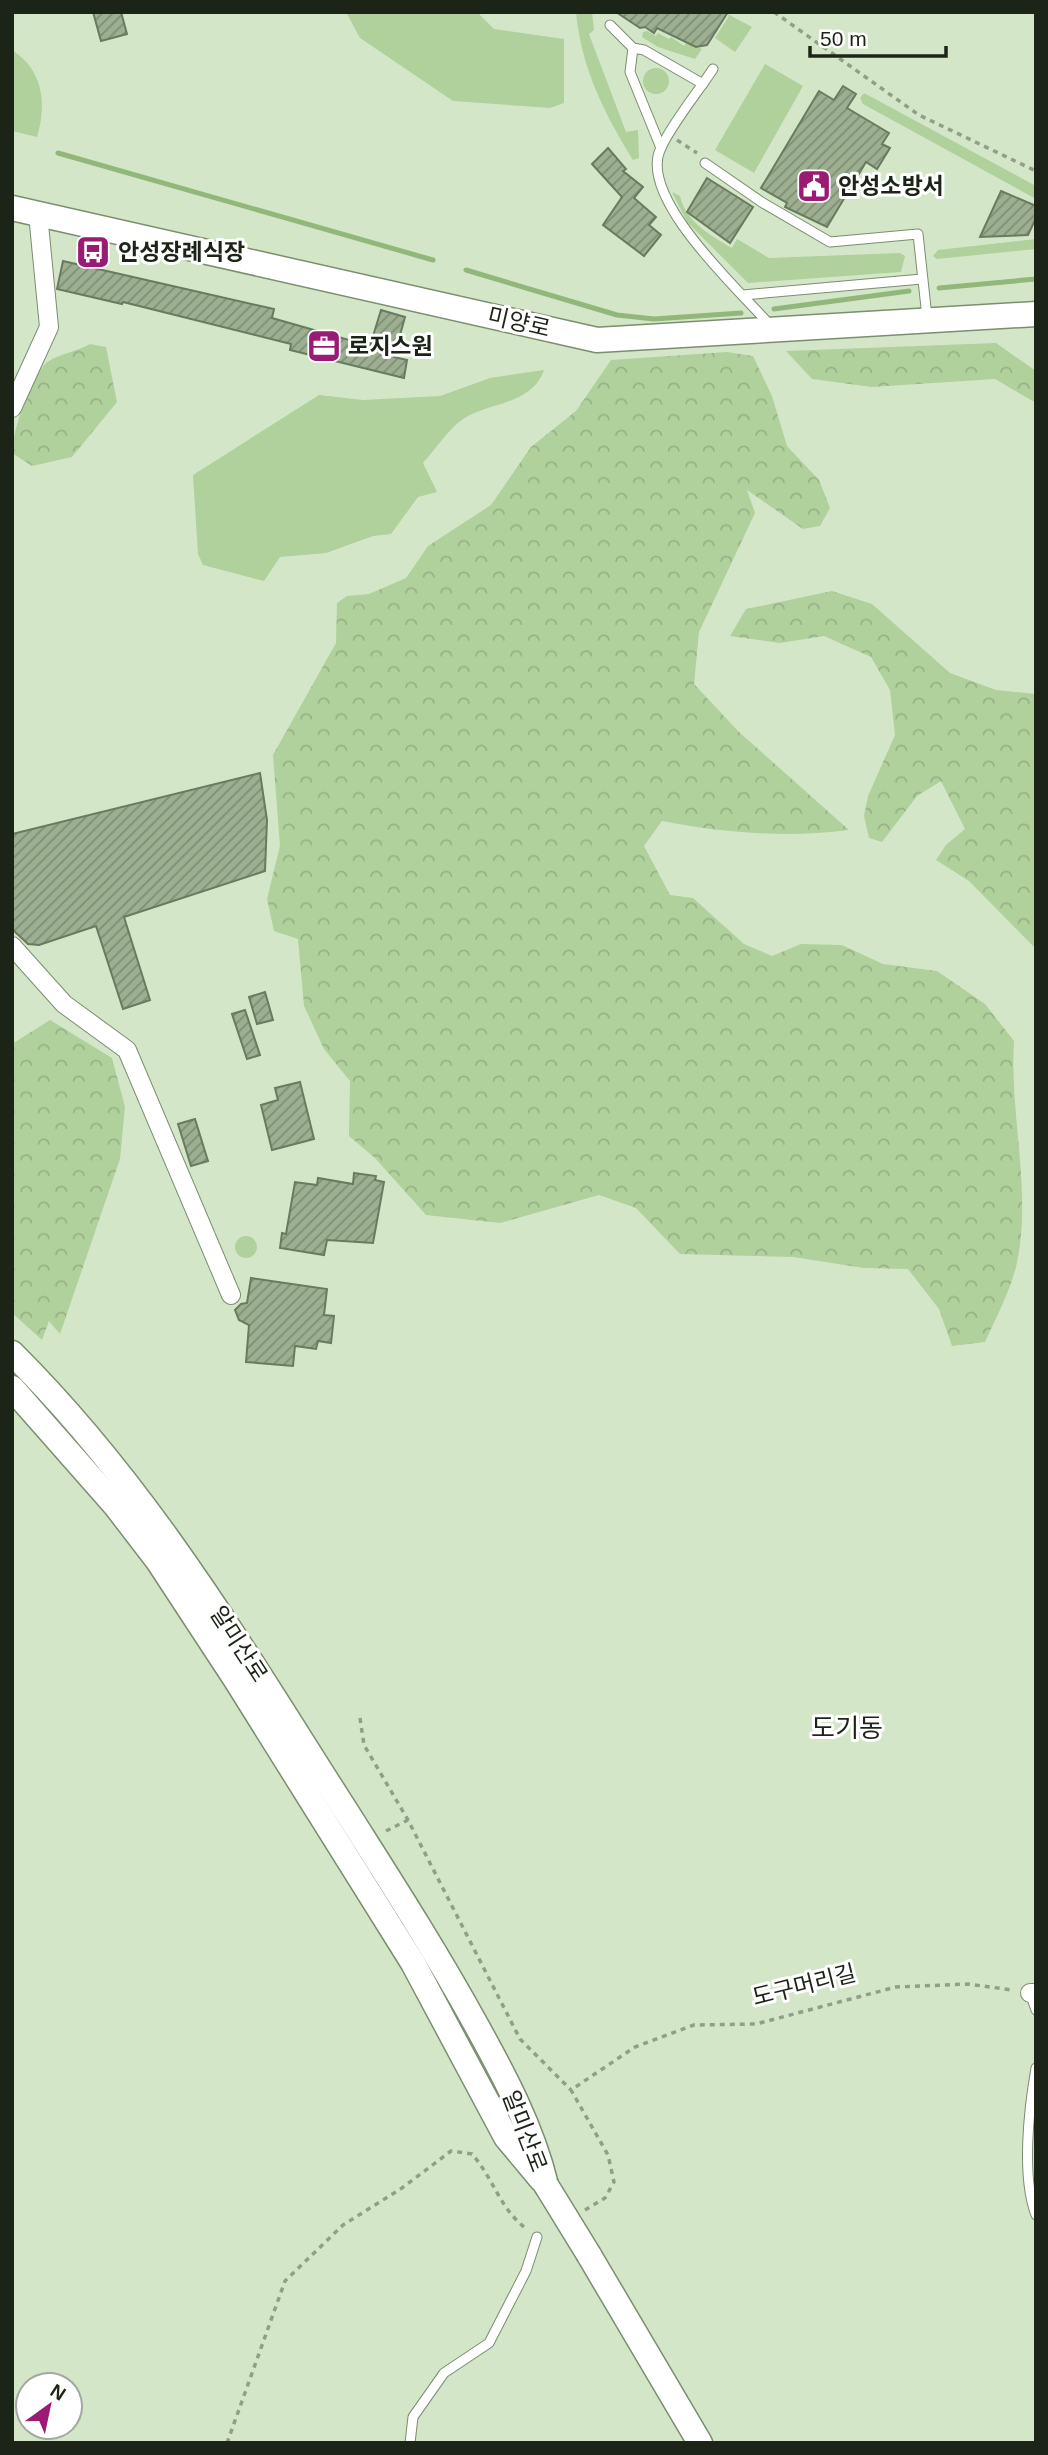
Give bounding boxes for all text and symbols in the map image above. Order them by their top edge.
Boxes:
scale bar [810,14,946,58]
text: 50 m [820,27,867,50]
public building icon: 안성소방서 [795,167,833,205]
place label: 안성소방서 [838,173,944,199]
bus stop icon: 안성장례식장 [74,233,112,271]
place label: 안성장례식장 [118,239,245,265]
street label: 미양로 [485,302,553,342]
office icon: 로지스원 [305,327,343,365]
place label: 로지스원 [348,333,433,359]
street label: 알미산로 [205,1601,273,1687]
district label: 도기동 [811,1713,883,1743]
street label: 도구머리길 [750,1960,858,2010]
street label: 알미산로 [498,2087,552,2175]
north arrow [14,2371,84,2441]
text: N [47,2380,69,2405]

